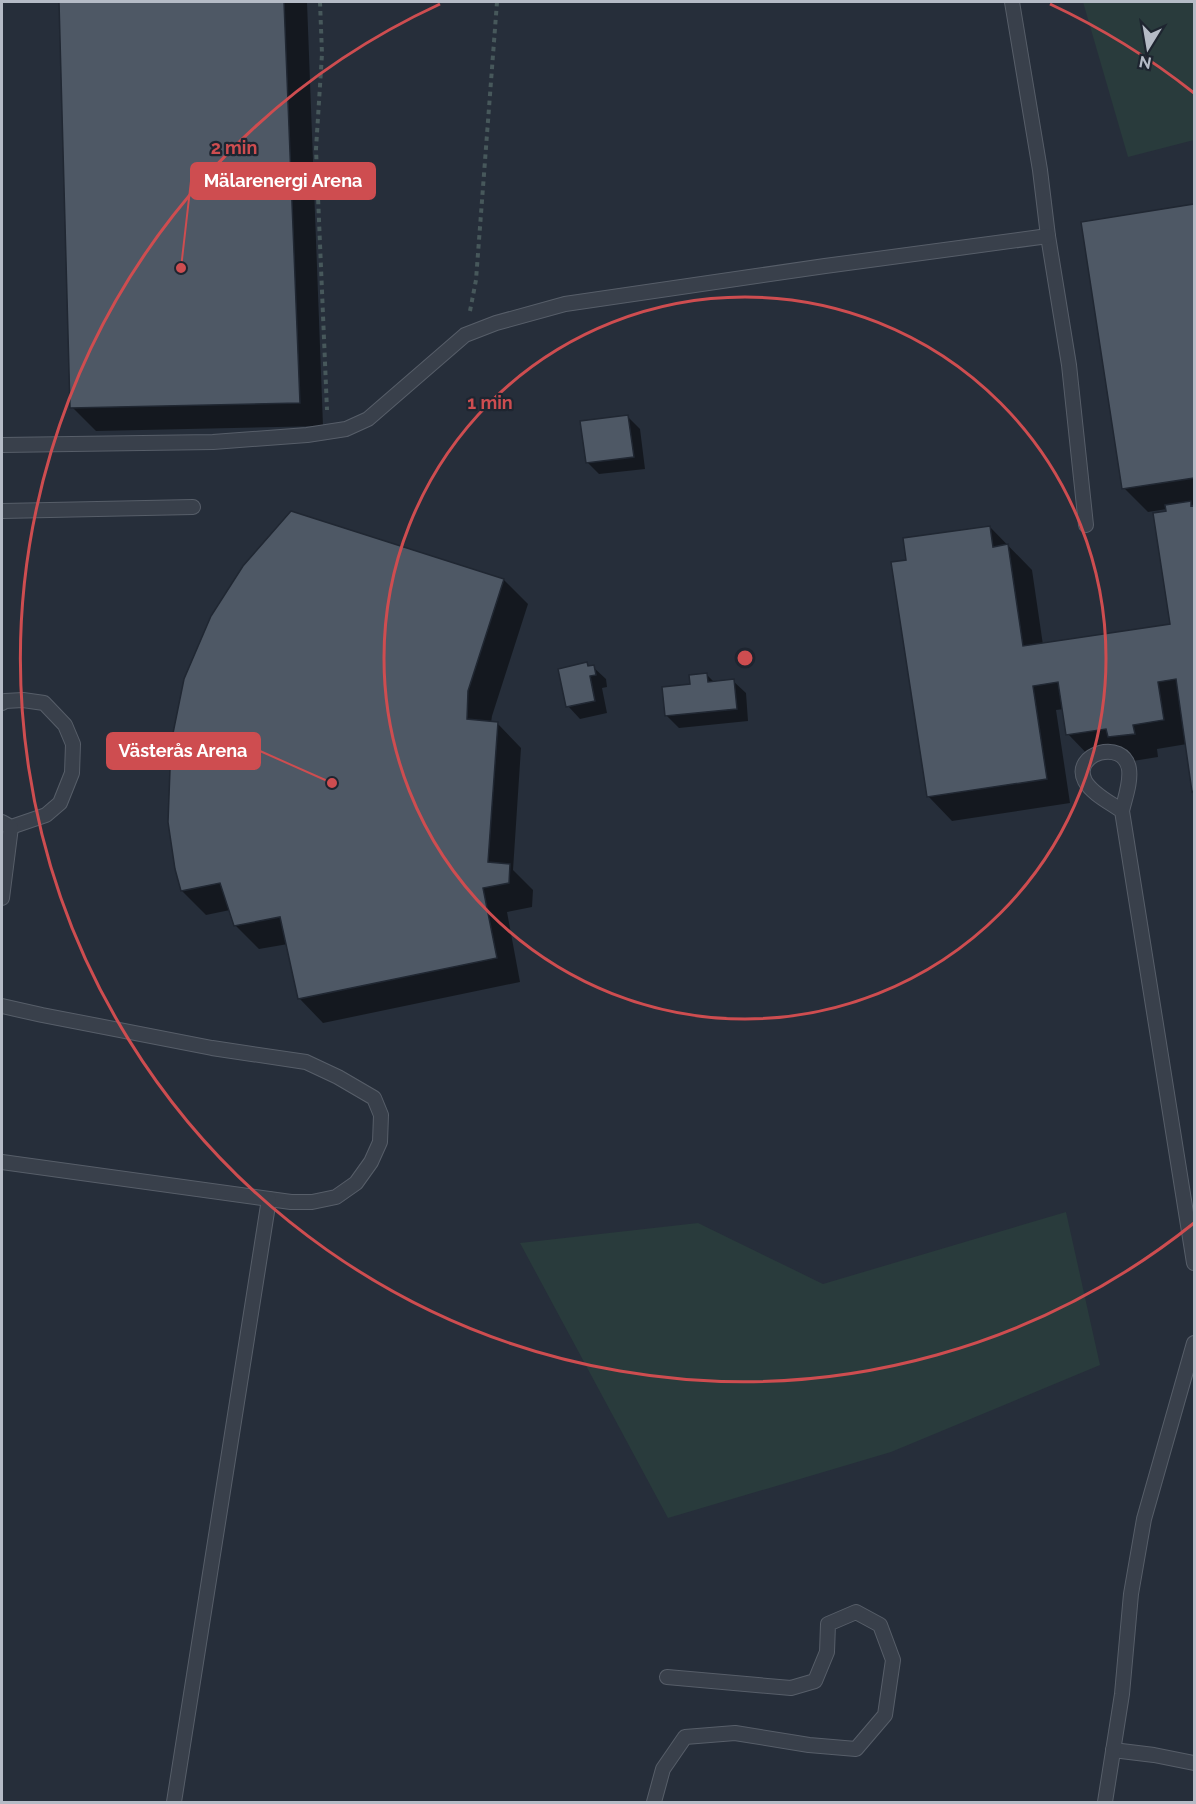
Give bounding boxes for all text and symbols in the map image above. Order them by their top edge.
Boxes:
north arrow [1118,18,1178,78]
text: N [1137,52,1153,73]
text: 2 min [211,137,257,158]
callout: Mälarenergi Arena [191,163,375,199]
text: Mälarenergi Arena [204,170,362,191]
text: 1 min [467,392,513,413]
centre of rings [735,648,755,668]
callout: Västerås Arena [107,733,260,769]
text: Västerås Arena [119,740,247,761]

